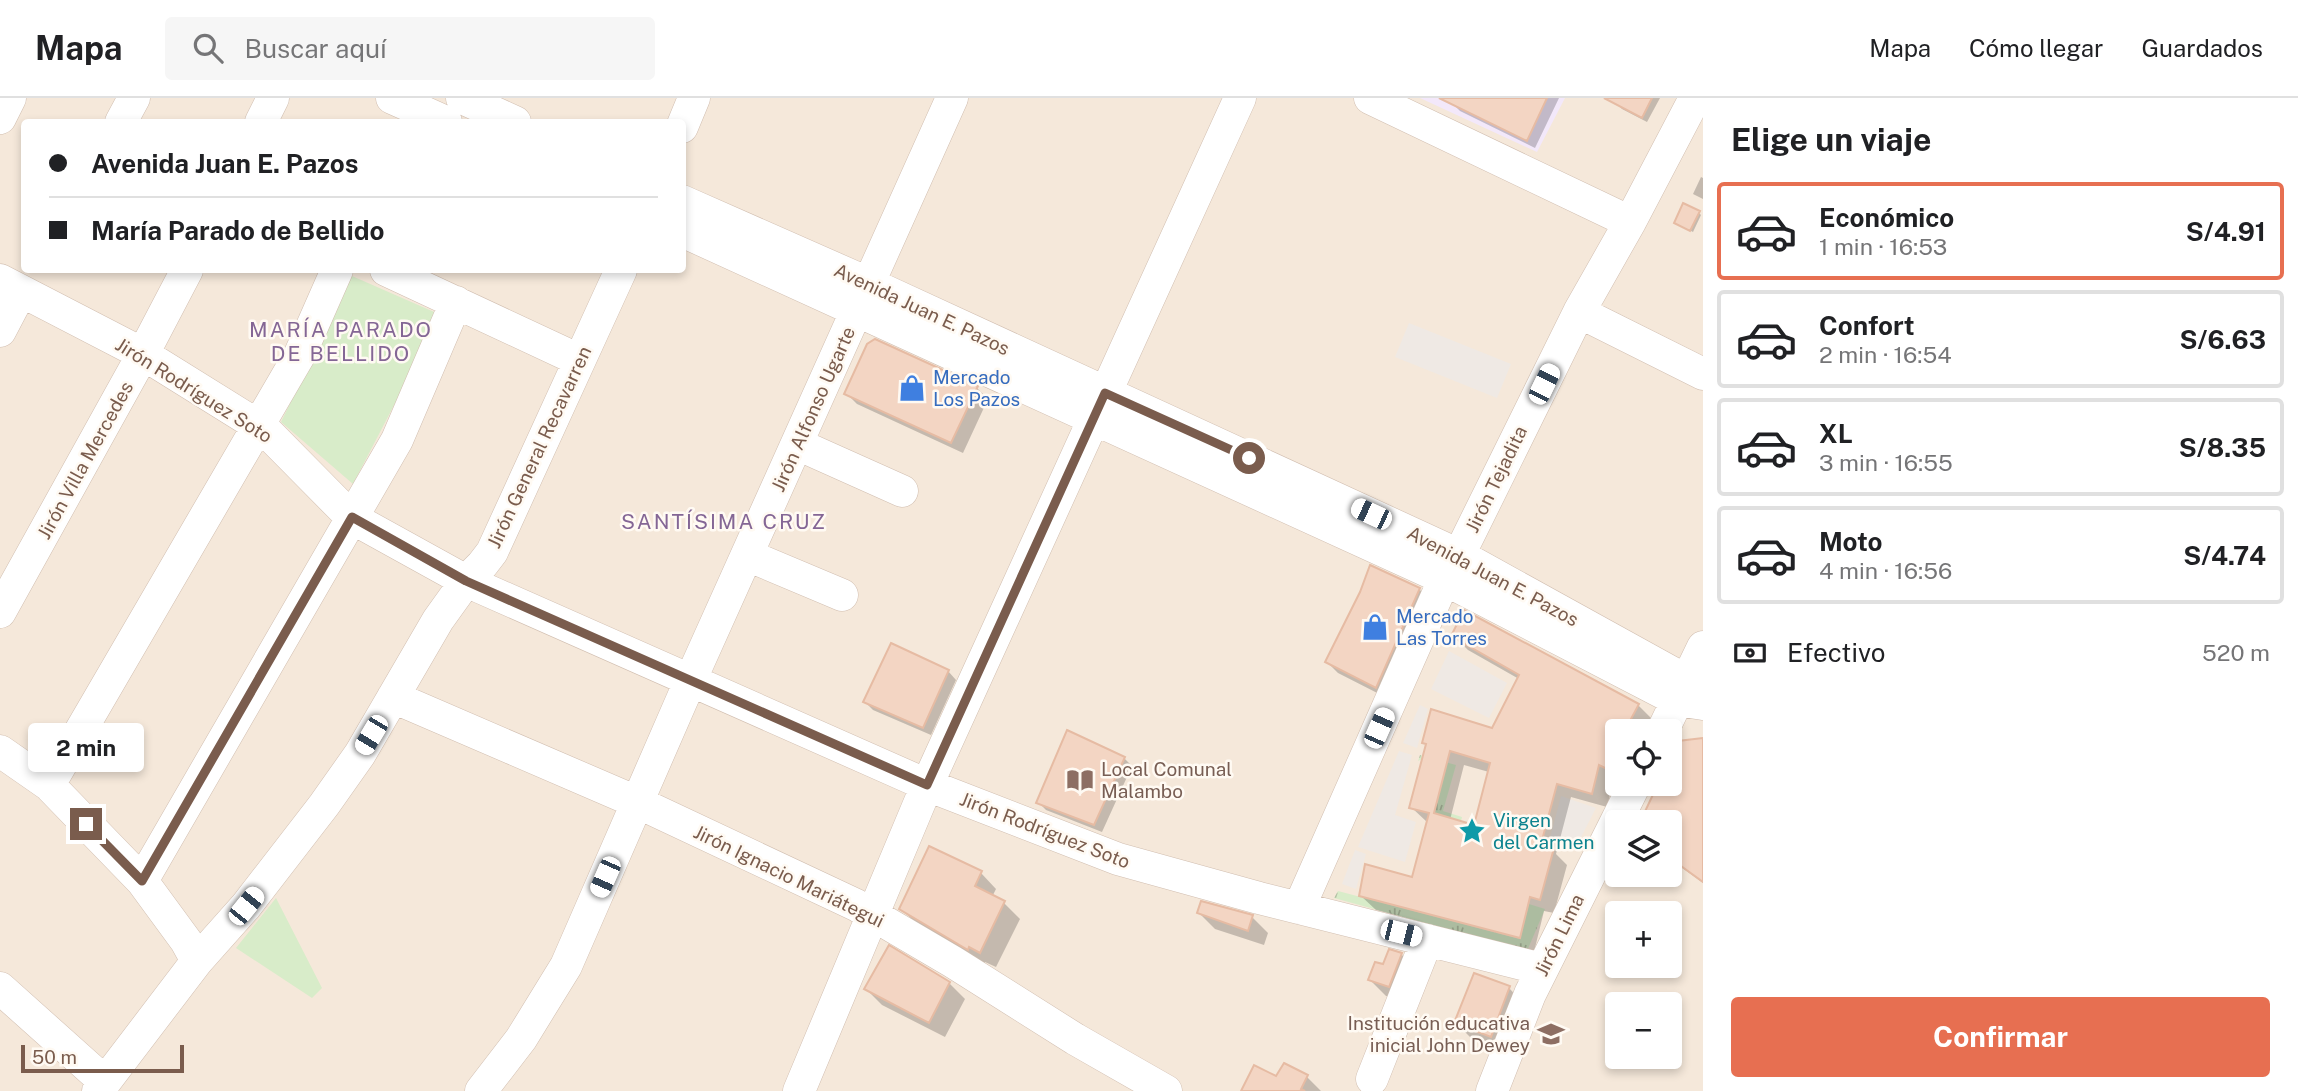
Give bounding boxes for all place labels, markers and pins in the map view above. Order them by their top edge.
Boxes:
place label: Mercado Los Pazos [933,366,1020,410]
shop icon: Mercado Los Pazos [897,373,927,403]
place label: Mercado Las Torres [1396,605,1487,649]
shop icon: Mercado Las Torres [1360,612,1390,642]
place label: Local Comunal Malambo [1101,758,1232,802]
library icon: Local Comunal Malambo [1065,765,1095,795]
place label: Virgen del Carmen [1493,809,1595,853]
place icon: Virgen del Carmen [1457,816,1487,846]
place label: Institución educativa inicial John Dewey [1348,1012,1530,1056]
school or university icon: Institución educativa inicial John Dewey [1536,1019,1566,1049]

